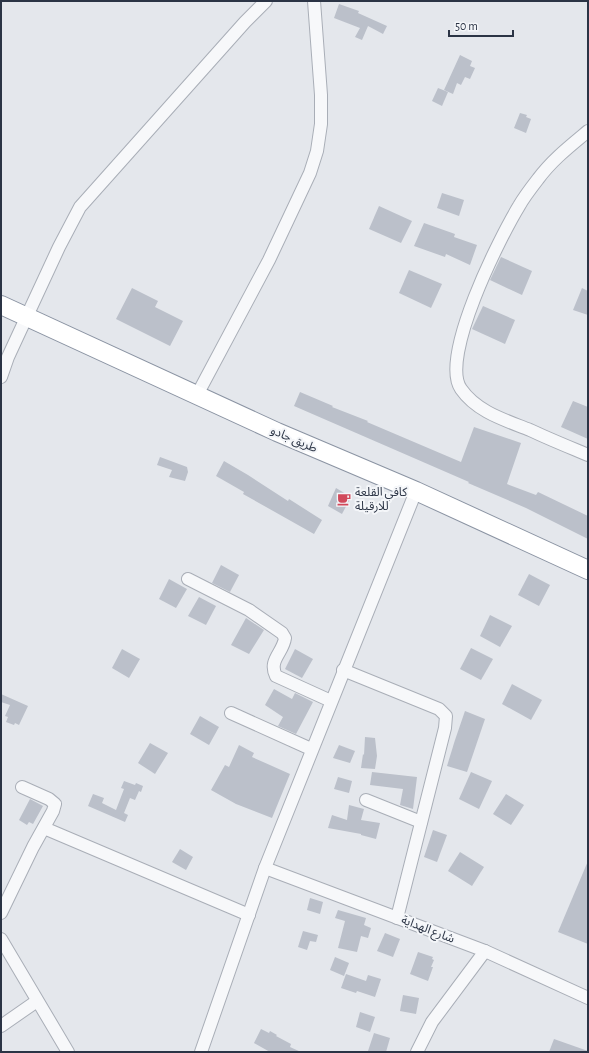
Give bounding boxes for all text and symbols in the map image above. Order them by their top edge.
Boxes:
scale bar [449,12,513,38]
text: 50 m [455,20,478,32]
street label: طريق جادو [268,424,319,456]
place label: كافي القلعة للارقيلة [355,486,408,513]
cafe icon: كافي القلعة للارقيلة [336,491,352,507]
street label: شارع الهداية [399,913,456,947]

